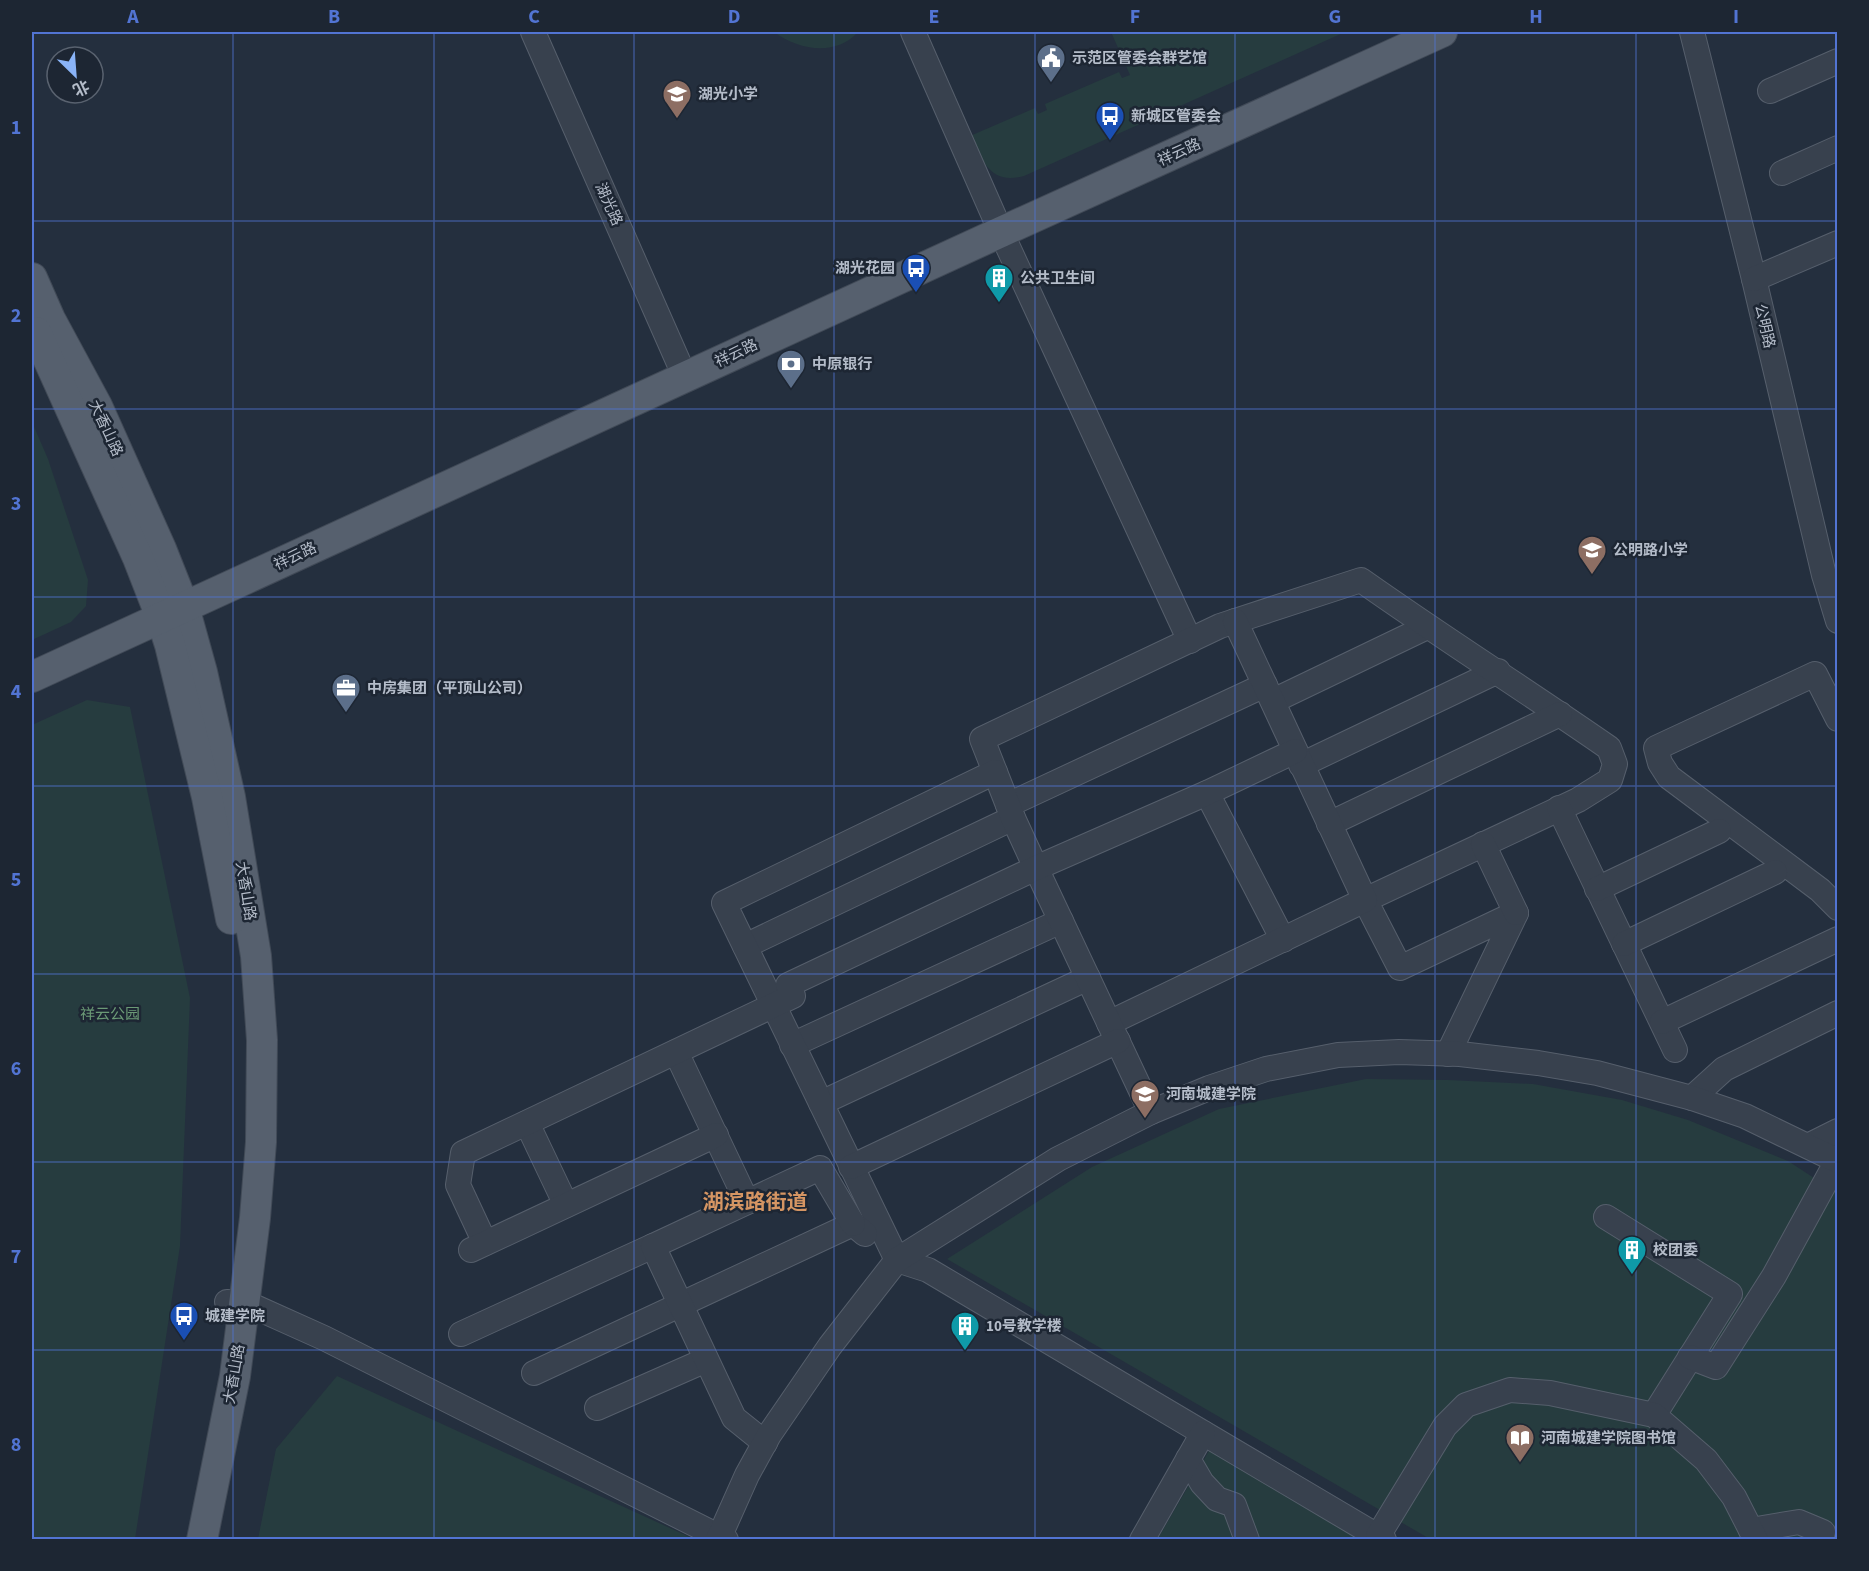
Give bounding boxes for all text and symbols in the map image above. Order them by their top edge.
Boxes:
text: A [126,3,139,31]
text: B [328,3,340,31]
text: C [528,3,540,31]
text: D [728,3,740,31]
text: E [929,3,939,31]
text: F [1130,3,1140,31]
text: G [1329,3,1341,31]
text: H [1529,3,1543,31]
text: I [1733,3,1739,31]
public building icon: 示范区管委会群艺馆 [1035,42,1067,84]
north arrow [45,45,105,105]
place label: 示范区管委会群艺馆 [1072,48,1207,69]
text: 北 [69,74,93,101]
school or university icon: 湖光小学 [661,78,693,120]
place label: 湖光小学 [698,84,758,105]
bus stop icon: 新城区管委会 [1094,100,1126,142]
place label: 新城区管委会 [1131,106,1221,127]
text: 1 [11,114,21,142]
street label: 祥云路 [1154,134,1204,171]
street label: 湖光路 [590,179,627,229]
bus stop icon: 湖光花园 [900,252,932,294]
place label: 湖光花园 [835,258,895,279]
building icon: 公共卫生间 [983,262,1015,304]
place label: 公共卫生间 [1020,268,1095,289]
text: 2 [11,302,21,330]
street label: 公明路 [1749,302,1780,350]
street label: 祥云路 [711,334,761,372]
bank icon: 中原银行 [775,348,807,390]
place label: 中原银行 [812,354,872,375]
street label: 大香山路 [83,397,128,460]
text: 3 [11,490,21,518]
school or university icon: 公明路小学 [1576,534,1608,576]
street label: 祥云路 [270,537,320,575]
place label: 公明路小学 [1613,540,1688,561]
office icon: 中房集团（平顶山公司） [330,672,362,714]
text: 4 [11,678,22,706]
place label: 中房集团（平顶山公司） [367,678,532,699]
street label: 大香山路 [230,860,261,922]
text: 5 [11,866,21,894]
park label: 祥云公园 [80,1004,140,1025]
text: 6 [11,1055,21,1083]
school or university icon: 河南城建学院 [1129,1078,1161,1120]
place label: 河南城建学院 [1166,1084,1256,1105]
district label: 湖滨路街道 [703,1187,808,1217]
building icon: 校团委 [1616,1234,1648,1276]
place label: 校团委 [1653,1240,1698,1261]
text: 7 [11,1243,21,1271]
bus stop icon: 城建学院 [168,1300,200,1342]
place label: 城建学院 [205,1306,265,1327]
building icon: 10号教学楼 [949,1310,981,1352]
place label: 10号教学楼 [986,1316,1062,1337]
street label: 大香山路 [219,1343,250,1405]
library icon: 河南城建学院图书馆 [1504,1422,1536,1464]
place label: 河南城建学院图书馆 [1541,1428,1676,1449]
text: 8 [11,1431,21,1459]

